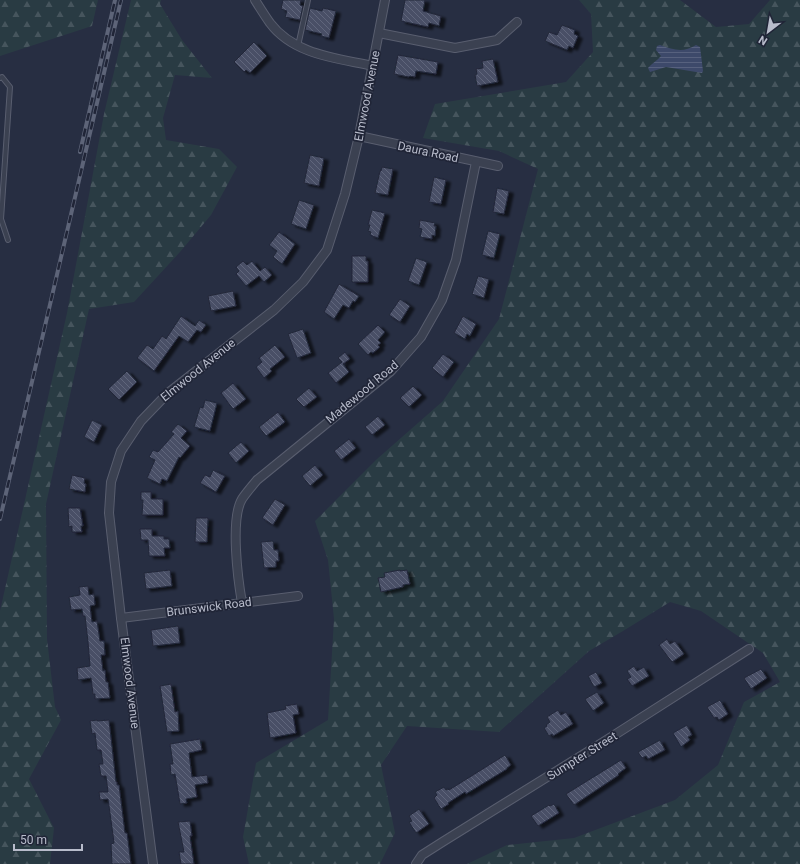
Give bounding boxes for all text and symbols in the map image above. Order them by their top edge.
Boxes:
north arrow [748,12,788,52]
text: N [756,32,770,48]
street label: Elmwood Avenue [351,50,383,142]
street label: Daura Road [396,139,460,165]
street label: Elmwood Avenue [158,336,238,404]
street label: Madewood Road [323,358,401,426]
street label: Brunswick Road [166,595,252,619]
street label: Elmwood Avenue [117,637,143,729]
street label: Sumpter Street [544,729,620,783]
scale bar [14,826,82,852]
text: 50 m [20,833,47,847]

